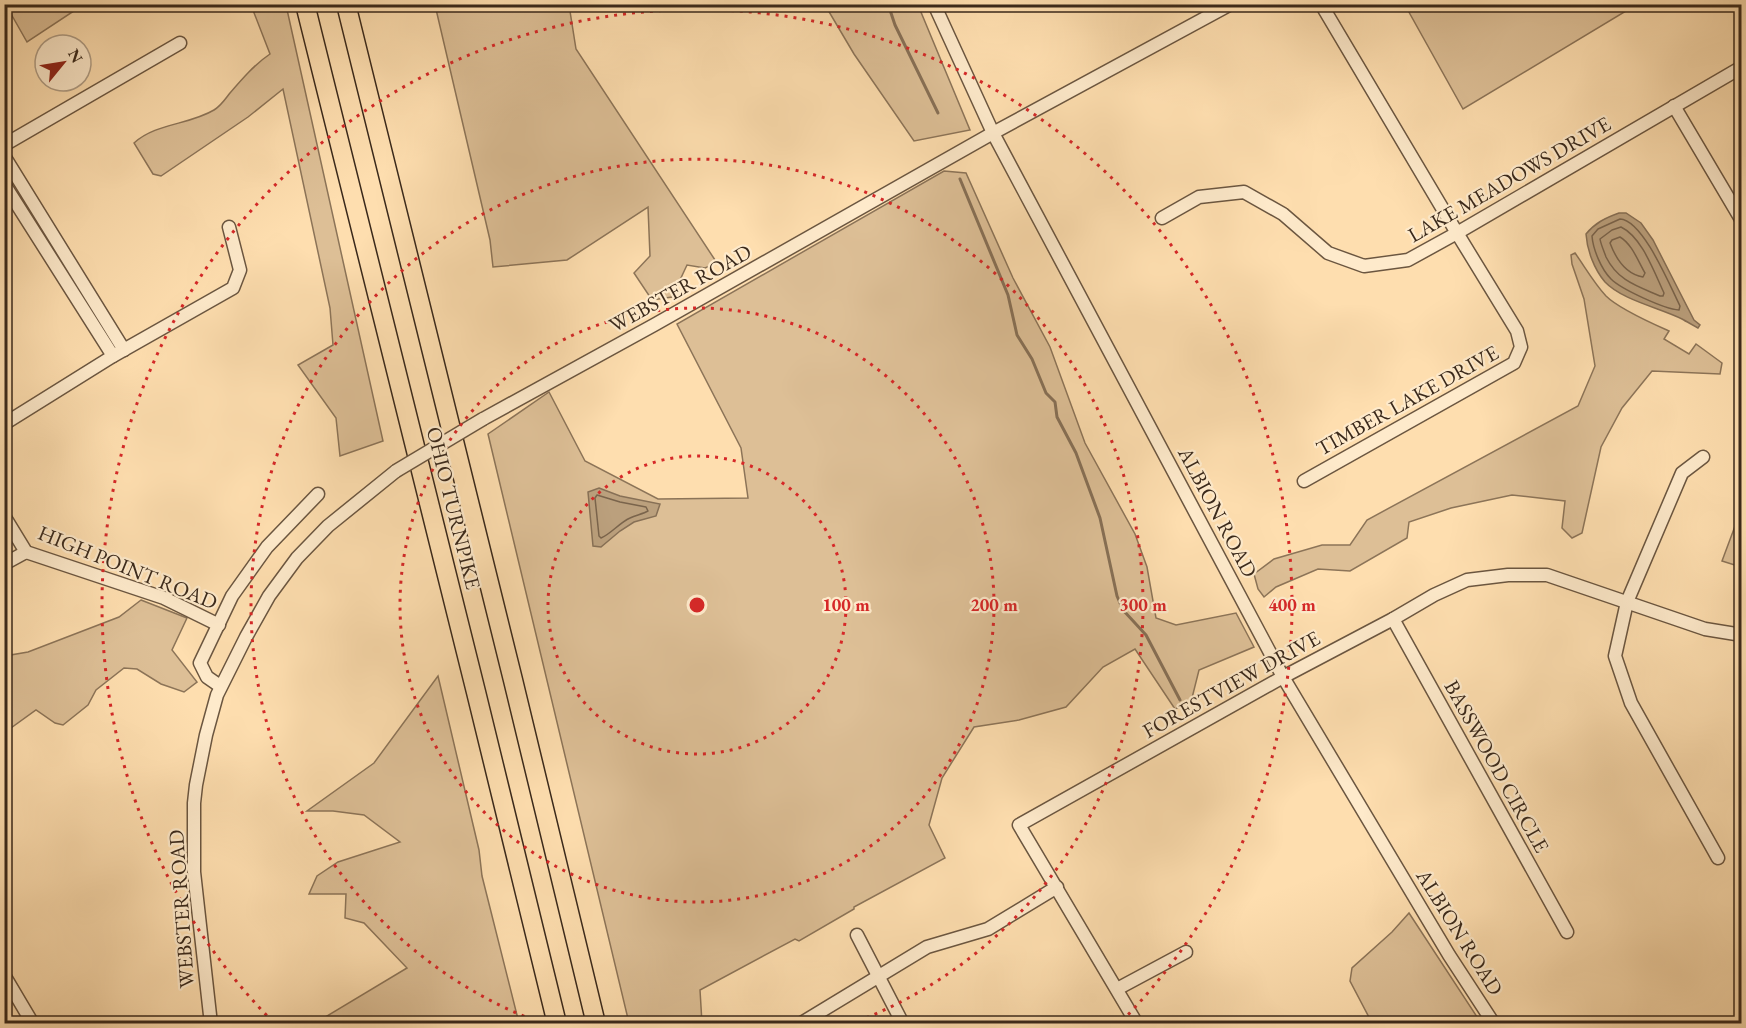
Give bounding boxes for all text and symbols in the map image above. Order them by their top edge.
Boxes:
north arrow [33,33,93,93]
text: N [63,45,88,67]
street label: LAKE MEADOWS DRIVE [1403,110,1615,248]
street label: WEBSTER ROAD [604,238,756,338]
street label: TIMBER LAKE DRIVE [1311,339,1503,461]
street label: OHIO TURNPIKE [421,424,487,592]
street label: ALBION ROAD [1172,441,1264,582]
street label: HIGH POINT ROAD [34,519,222,615]
text: 100 m [822,593,870,616]
text: 200 m [970,593,1018,616]
text: 300 m [1119,593,1167,616]
text: 400 m [1268,593,1316,616]
centre of rings [687,595,707,615]
street label: FORESTVIEW DRIVE [1138,624,1325,744]
street label: BASSWOOD CIRCLE [1438,675,1556,857]
street label: WEBSTER ROAD [162,829,200,989]
street label: ALBION ROAD [1410,863,1510,1000]

